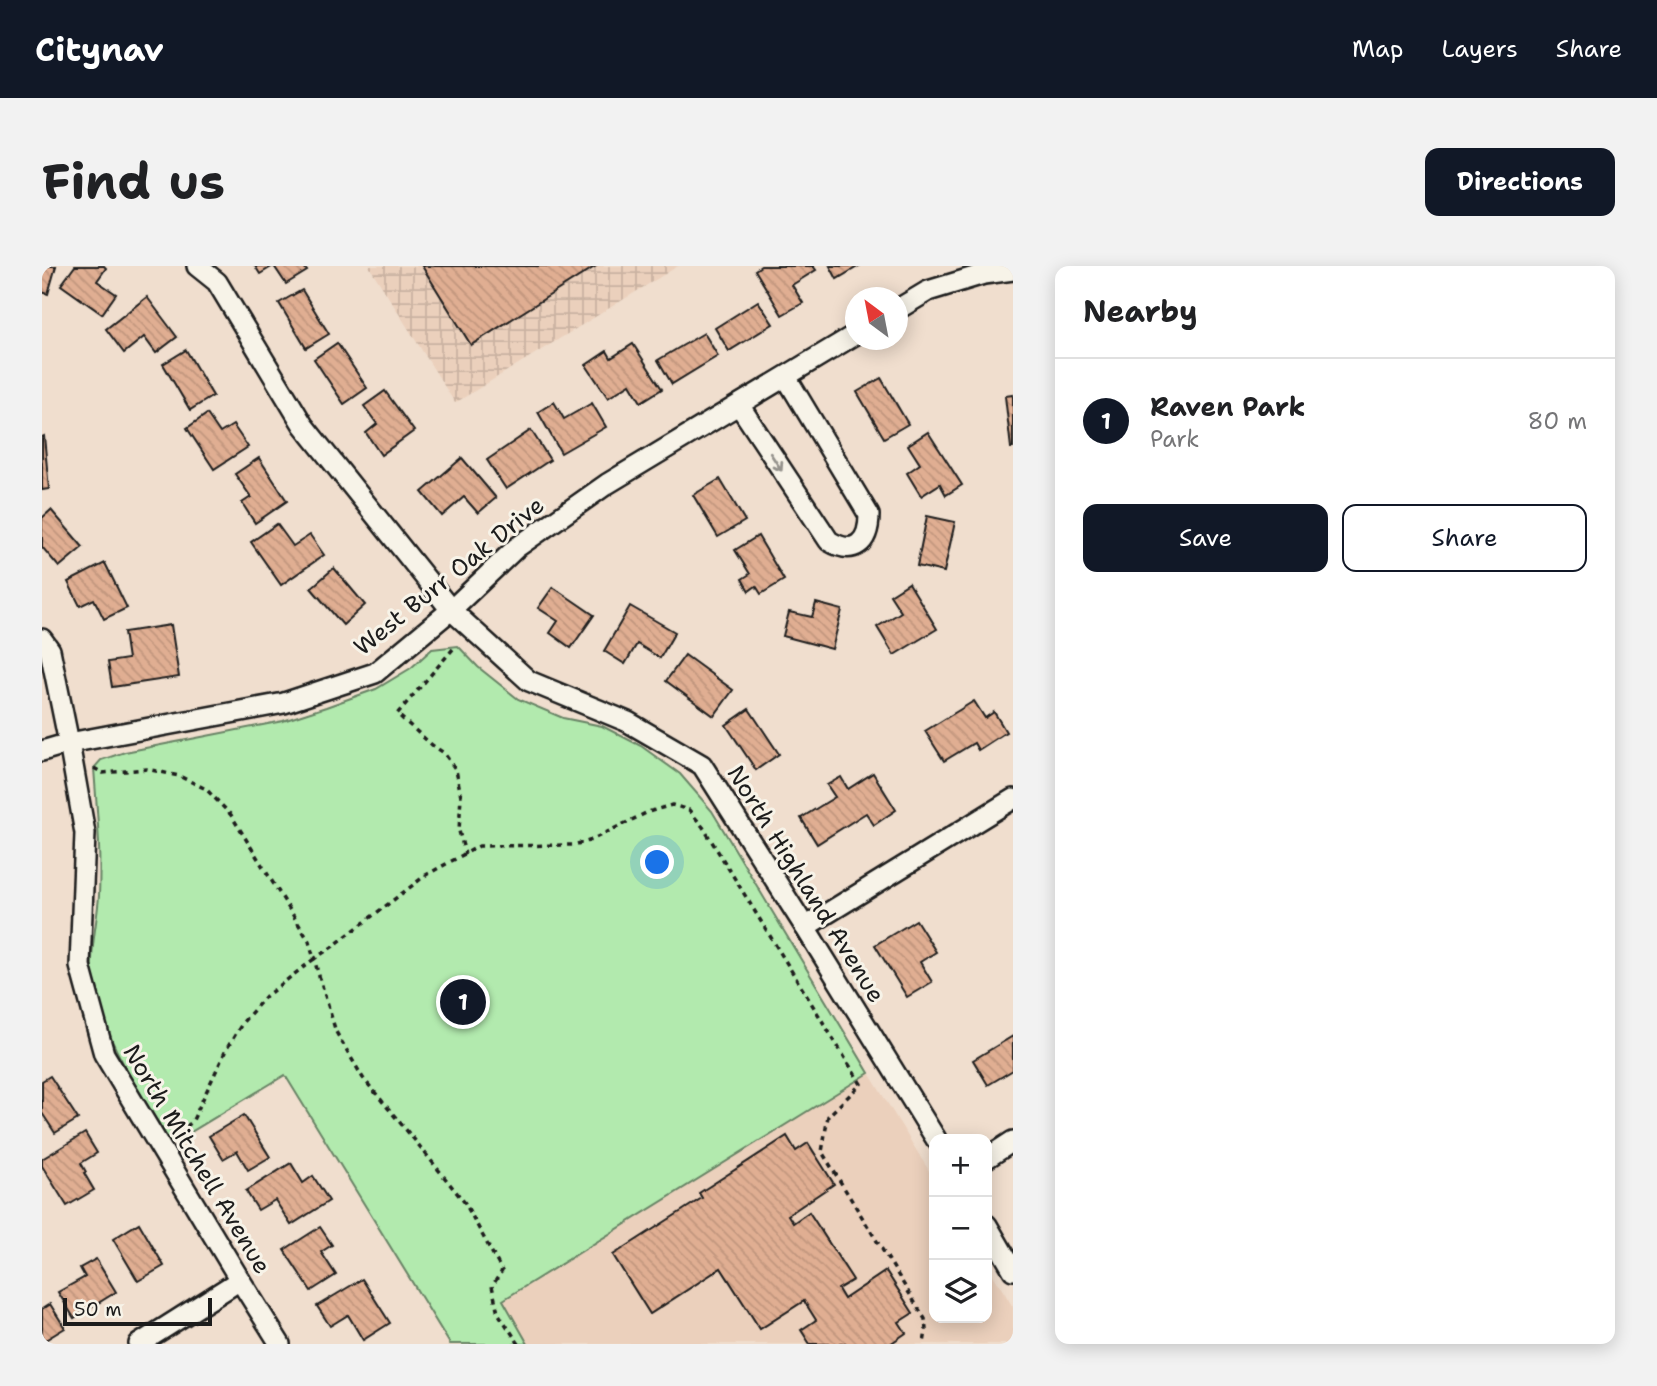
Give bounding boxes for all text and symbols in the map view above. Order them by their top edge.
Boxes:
text: Citynav [35,27,164,72]
text: Map [1352,33,1403,65]
text: Layers [1441,33,1518,65]
text: Share [1556,33,1622,65]
button: Directions [1425,148,1615,216]
text: Find us [42,149,225,215]
north arrow [845,287,908,350]
text: Nearby [1083,291,1198,332]
text: Raven Park [1150,389,1305,424]
text: 1 [1101,406,1111,436]
text: 80 m [1528,406,1587,436]
text: Park [1150,424,1199,454]
one-way arrow [769,452,784,471]
street label: West Burr Oak Drive [347,489,551,663]
button: Save [1083,504,1328,572]
button: Share [1342,504,1587,572]
street label: North Highland Avenue [720,759,892,1009]
your location [640,845,674,879]
pin: 1 [440,976,486,1028]
street label: North Mitchell Avenue [116,1038,278,1280]
map controls [929,1134,992,1323]
button: + [929,1134,992,1197]
button: − [929,1197,992,1260]
button: layers [929,1260,992,1323]
scale bar [63,1295,212,1327]
text: 50 m [74,1297,122,1322]

